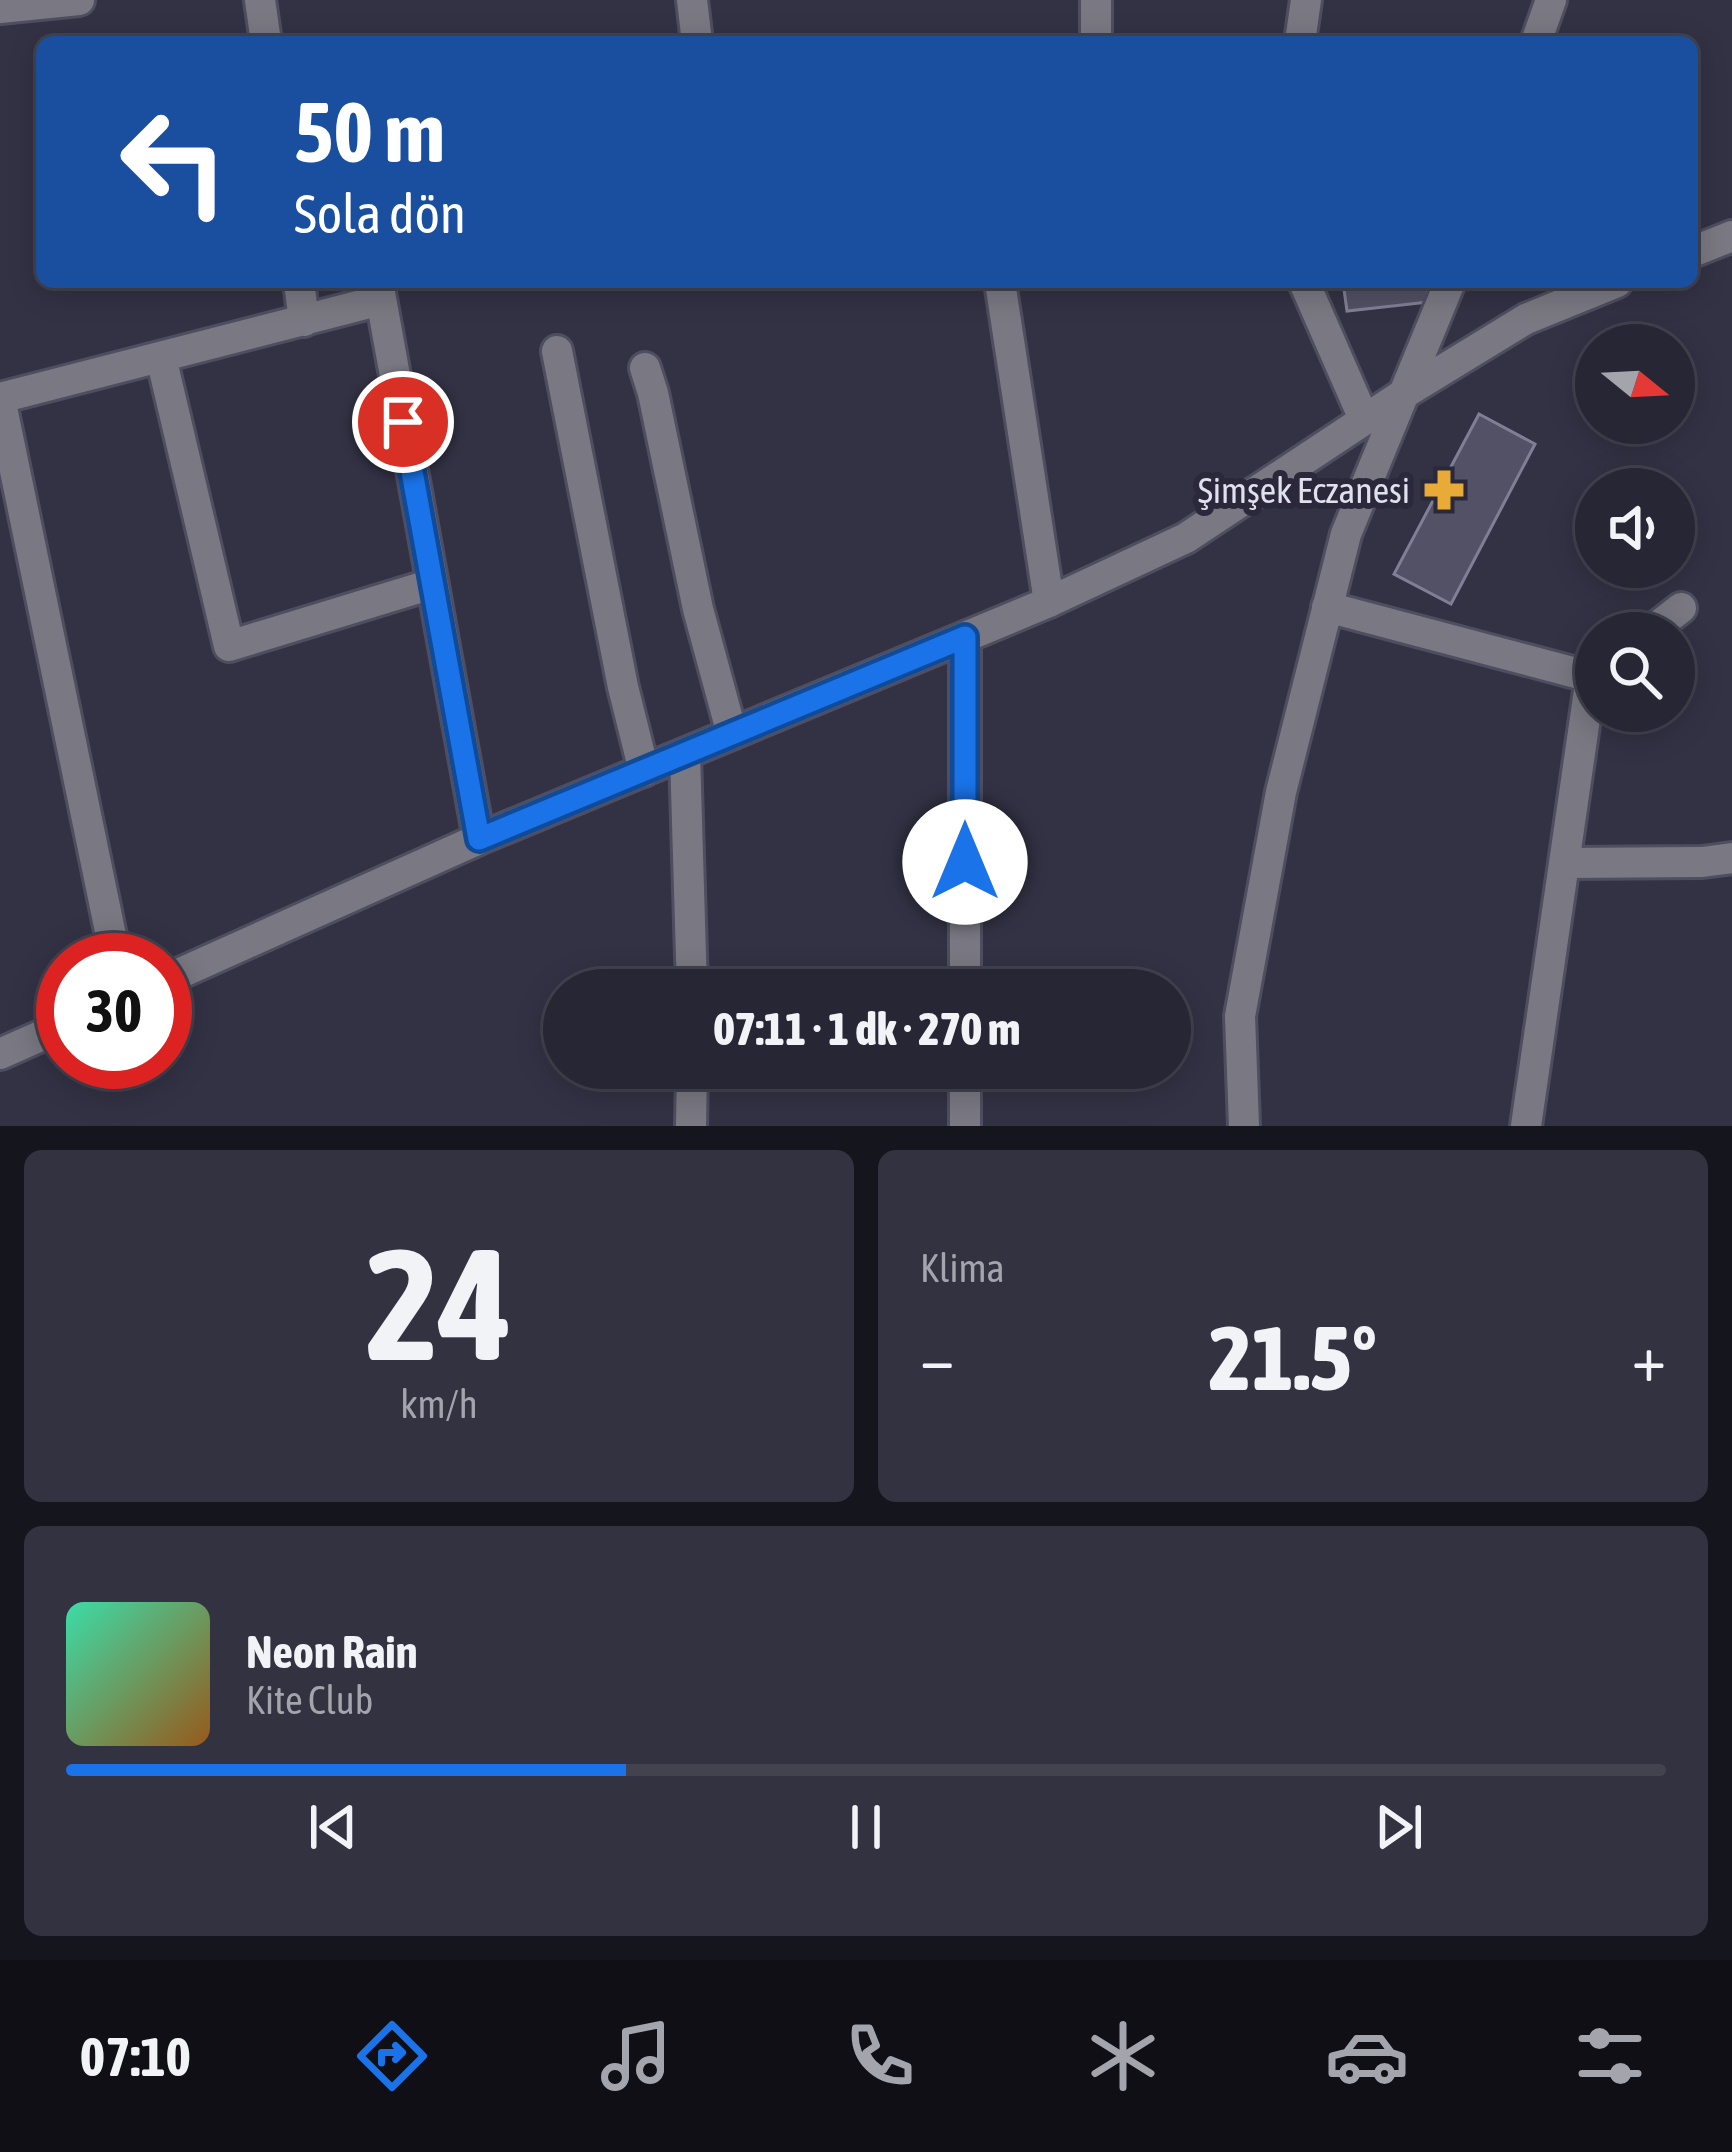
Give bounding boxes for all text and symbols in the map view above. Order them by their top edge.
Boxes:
icon: left [96,84,252,240]
text: 50 m [294,84,445,180]
text: Sola dön [294,183,466,244]
north arrow [1575,324,1695,444]
map controls [1575,324,1695,732]
pin [352,371,454,473]
icon: arrive [370,389,436,455]
pharmacy icon: Şimşek Eczanesi [1421,467,1467,513]
button: sound [1575,468,1695,588]
place label: Şimşek Eczanesi [1198,469,1410,511]
button: search [1575,612,1695,732]
position arrow [902,799,1028,925]
speed limit sign: 30 [36,933,192,1089]
text: 07:11 · 1 dk · 270 m [714,1003,1021,1055]
text: 24 [366,1214,512,1393]
text: Klima [920,1246,1005,1290]
text: 21.5° [1209,1306,1377,1409]
text: − [920,1319,954,1395]
text: + [1632,1319,1666,1395]
text: km/h [400,1382,478,1426]
text: Neon Rain [246,1626,418,1678]
text: Kite Club [246,1678,373,1722]
icon: previous [300,1794,366,1860]
icon: pause [833,1794,899,1860]
icon: next [1366,1794,1432,1860]
icon: directions [350,2014,434,2098]
icon: music [594,2014,678,2098]
icon: phone [838,2014,922,2098]
icon: climate [1081,2014,1165,2098]
icon: car [1325,2014,1409,2098]
icon: filters [1568,2014,1652,2098]
text: 07:10 [80,2026,191,2087]

